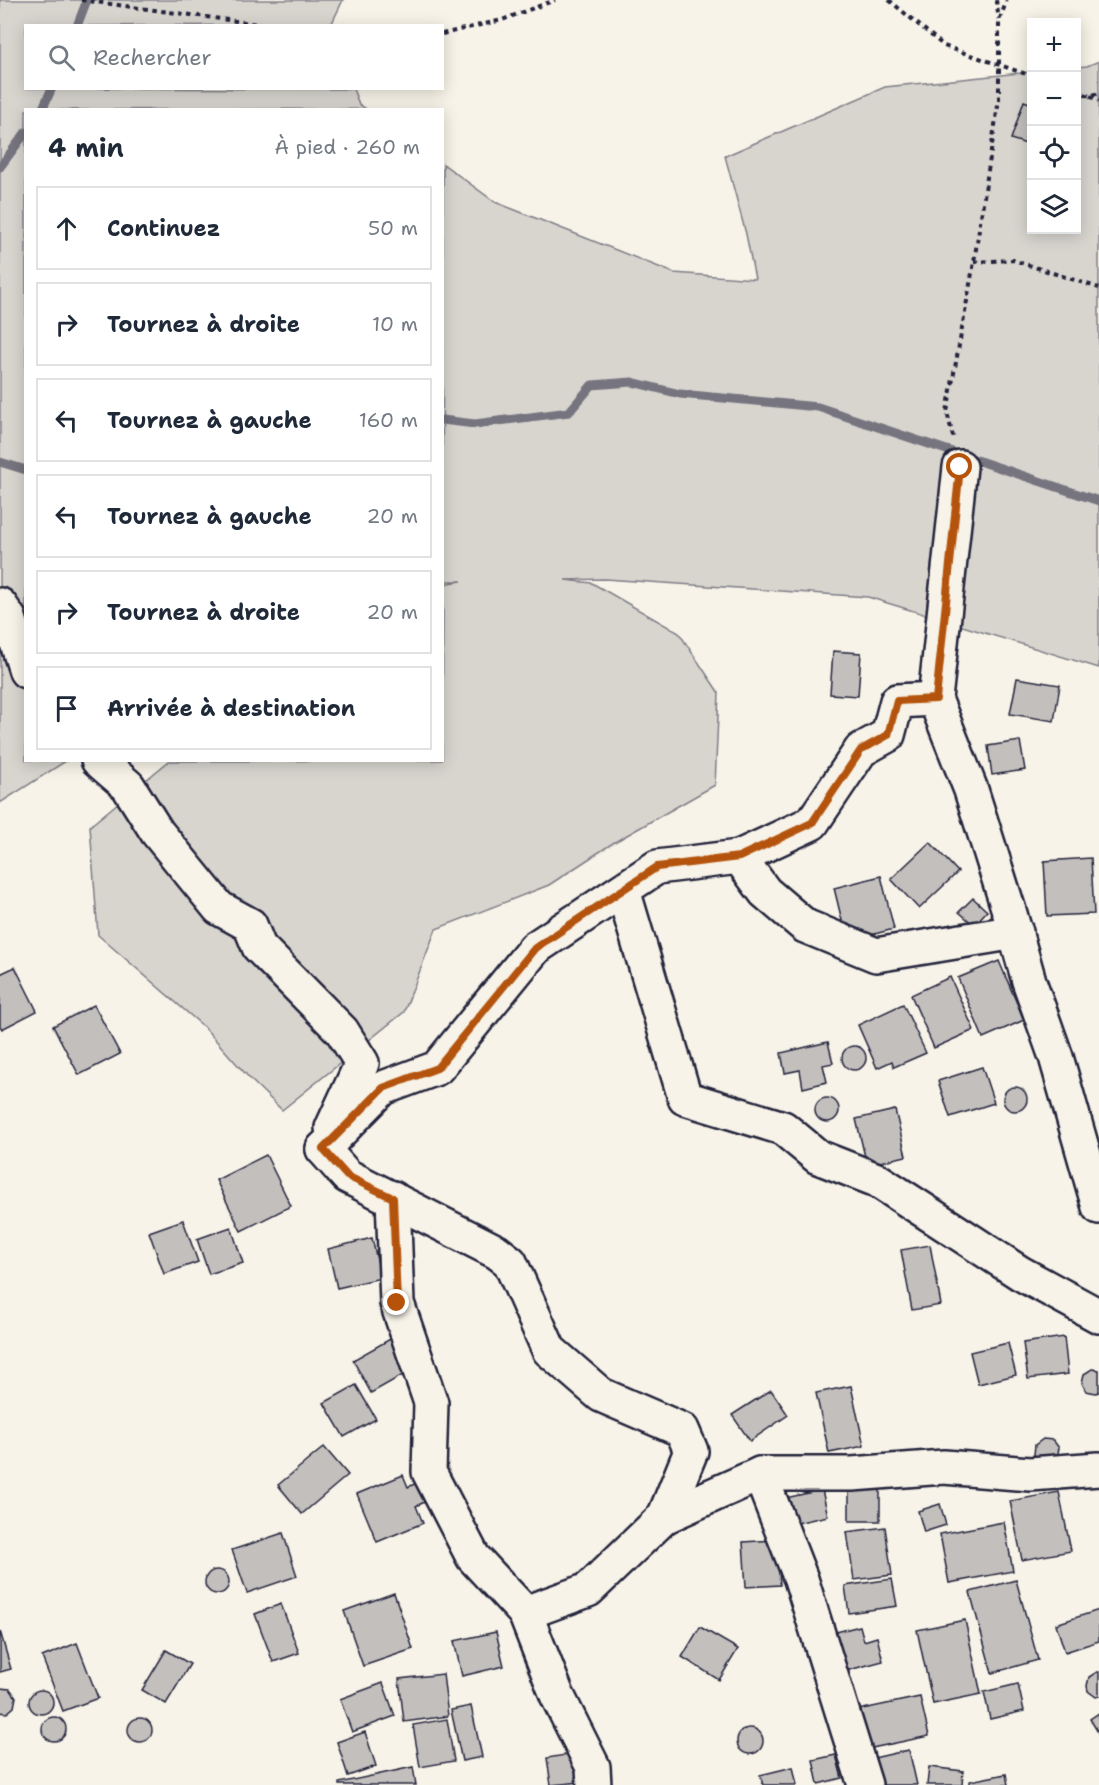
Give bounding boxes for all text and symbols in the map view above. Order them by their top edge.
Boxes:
map controls [1027,18,1081,234]
button: + [1027,18,1081,72]
search box [24,24,444,90]
icon: search [45,41,78,74]
text: Rechercher [93,43,212,72]
button: − [1027,72,1081,126]
button: locate [1027,126,1081,180]
text: 4 min [48,130,124,165]
text: À pied · 260 m [275,134,420,160]
button: layers [1027,180,1081,234]
icon: ahead [50,212,83,245]
text: Continuez [107,214,220,243]
text: 50 m [368,215,418,241]
icon: right [50,308,83,341]
text: Tournez à droite [107,310,300,339]
text: 10 m [372,311,418,337]
icon: left [50,404,83,437]
text: Tournez à gauche [107,406,312,435]
text: 160 m [359,407,418,433]
route start [946,453,972,479]
icon: left [50,500,83,533]
text: Tournez à gauche [107,502,312,531]
text: 20 m [367,503,418,529]
icon: right [50,596,83,629]
text: Tournez à droite [107,598,300,627]
text: 20 m [367,599,418,625]
icon: arrive [50,692,83,725]
text: Arrivée à destination [107,694,355,723]
route end [383,1289,409,1315]

